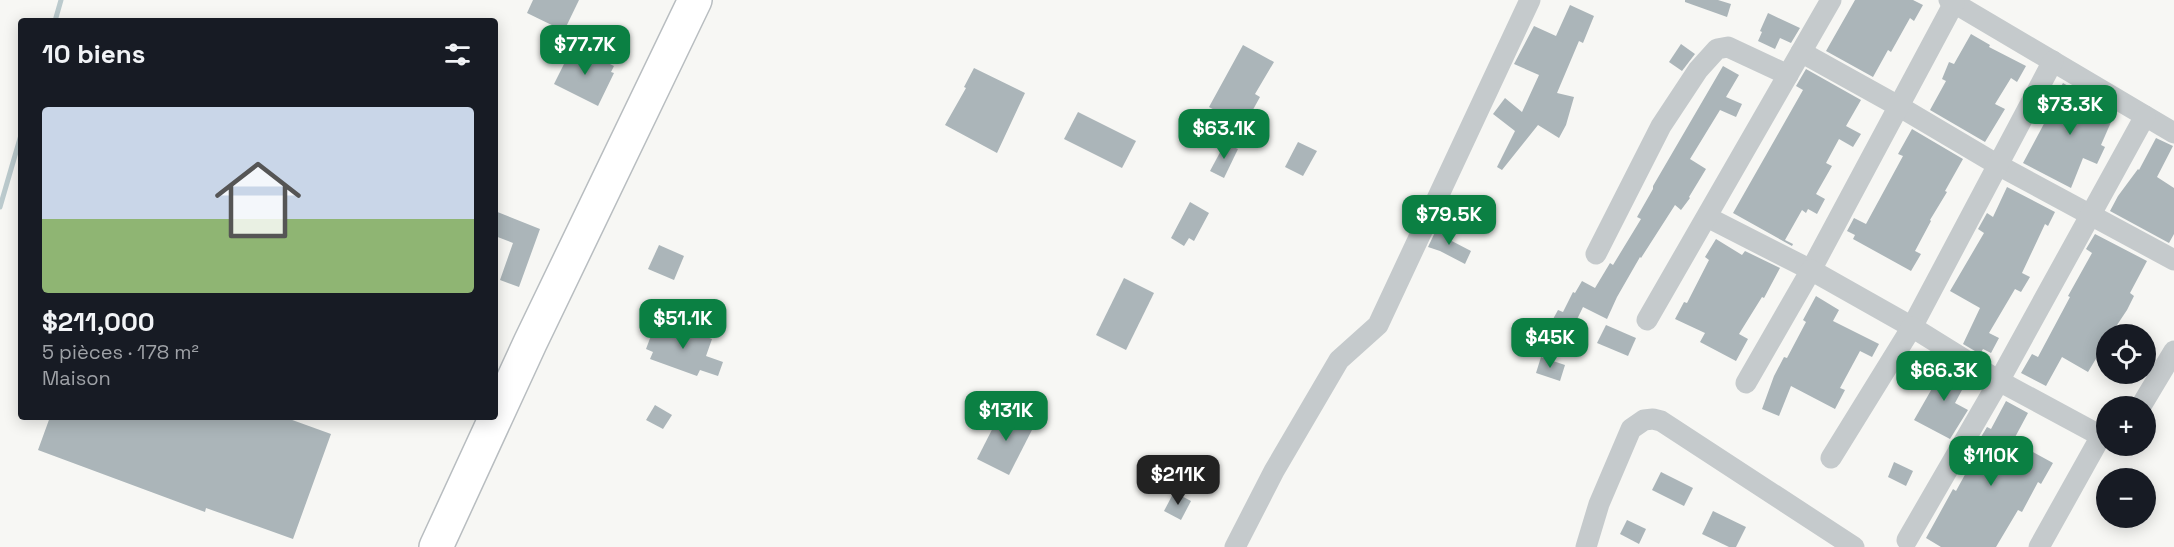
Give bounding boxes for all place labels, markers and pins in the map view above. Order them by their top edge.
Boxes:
pin: $77.7K [536,25,634,76]
pin: $73.3K [2021,85,2119,136]
pin: $63.1K [1175,109,1273,160]
pin: $79.5K [1400,195,1498,246]
pin: $51.1K [634,299,732,350]
pin: $45K [1514,318,1586,369]
pin: $66.3K [1895,351,1993,402]
pin: $131K [964,391,1048,442]
pin: $110K [1949,436,2033,487]
pin: $211K [1136,455,1220,506]

